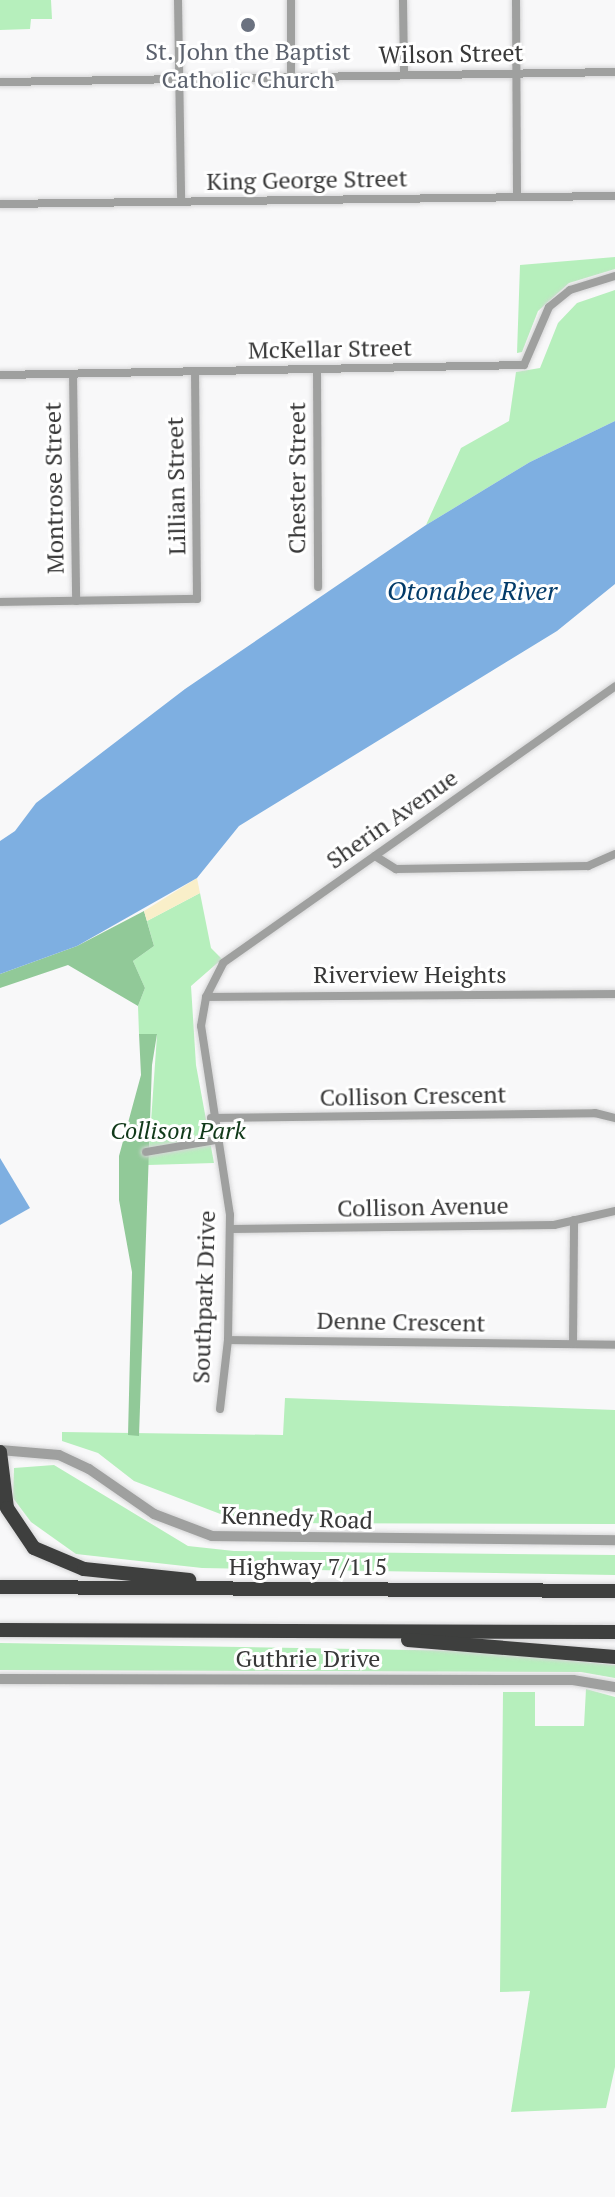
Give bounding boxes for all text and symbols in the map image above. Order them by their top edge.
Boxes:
marker: St. John the Baptist Catholic Church [239,16,257,34]
place label: St. John the Baptist Catholic Church [145,38,351,94]
street label: Wilson Street [378,38,524,70]
street label: King George Street [206,164,408,196]
street label: McKellar Street [248,333,412,365]
street label: Montrose Street [38,402,70,574]
street label: Chester Street [283,402,311,554]
street label: Lillian Street [160,417,192,555]
water label: Otonabee River [387,575,557,607]
street label: Sherin Avenue [321,763,463,875]
street label: Riverview Heights [313,961,507,989]
street label: Collison Crescent [319,1080,507,1112]
park label: Collison Park [110,1117,246,1145]
street label: Collison Avenue [337,1191,509,1223]
street label: Southpark Drive [187,1210,221,1384]
street label: Denne Crescent [316,1306,486,1338]
street label: Kennedy Road [221,1501,373,1535]
street label: Highway 7/115 [229,1553,387,1581]
street label: Guthrie Drive [236,1645,380,1673]

